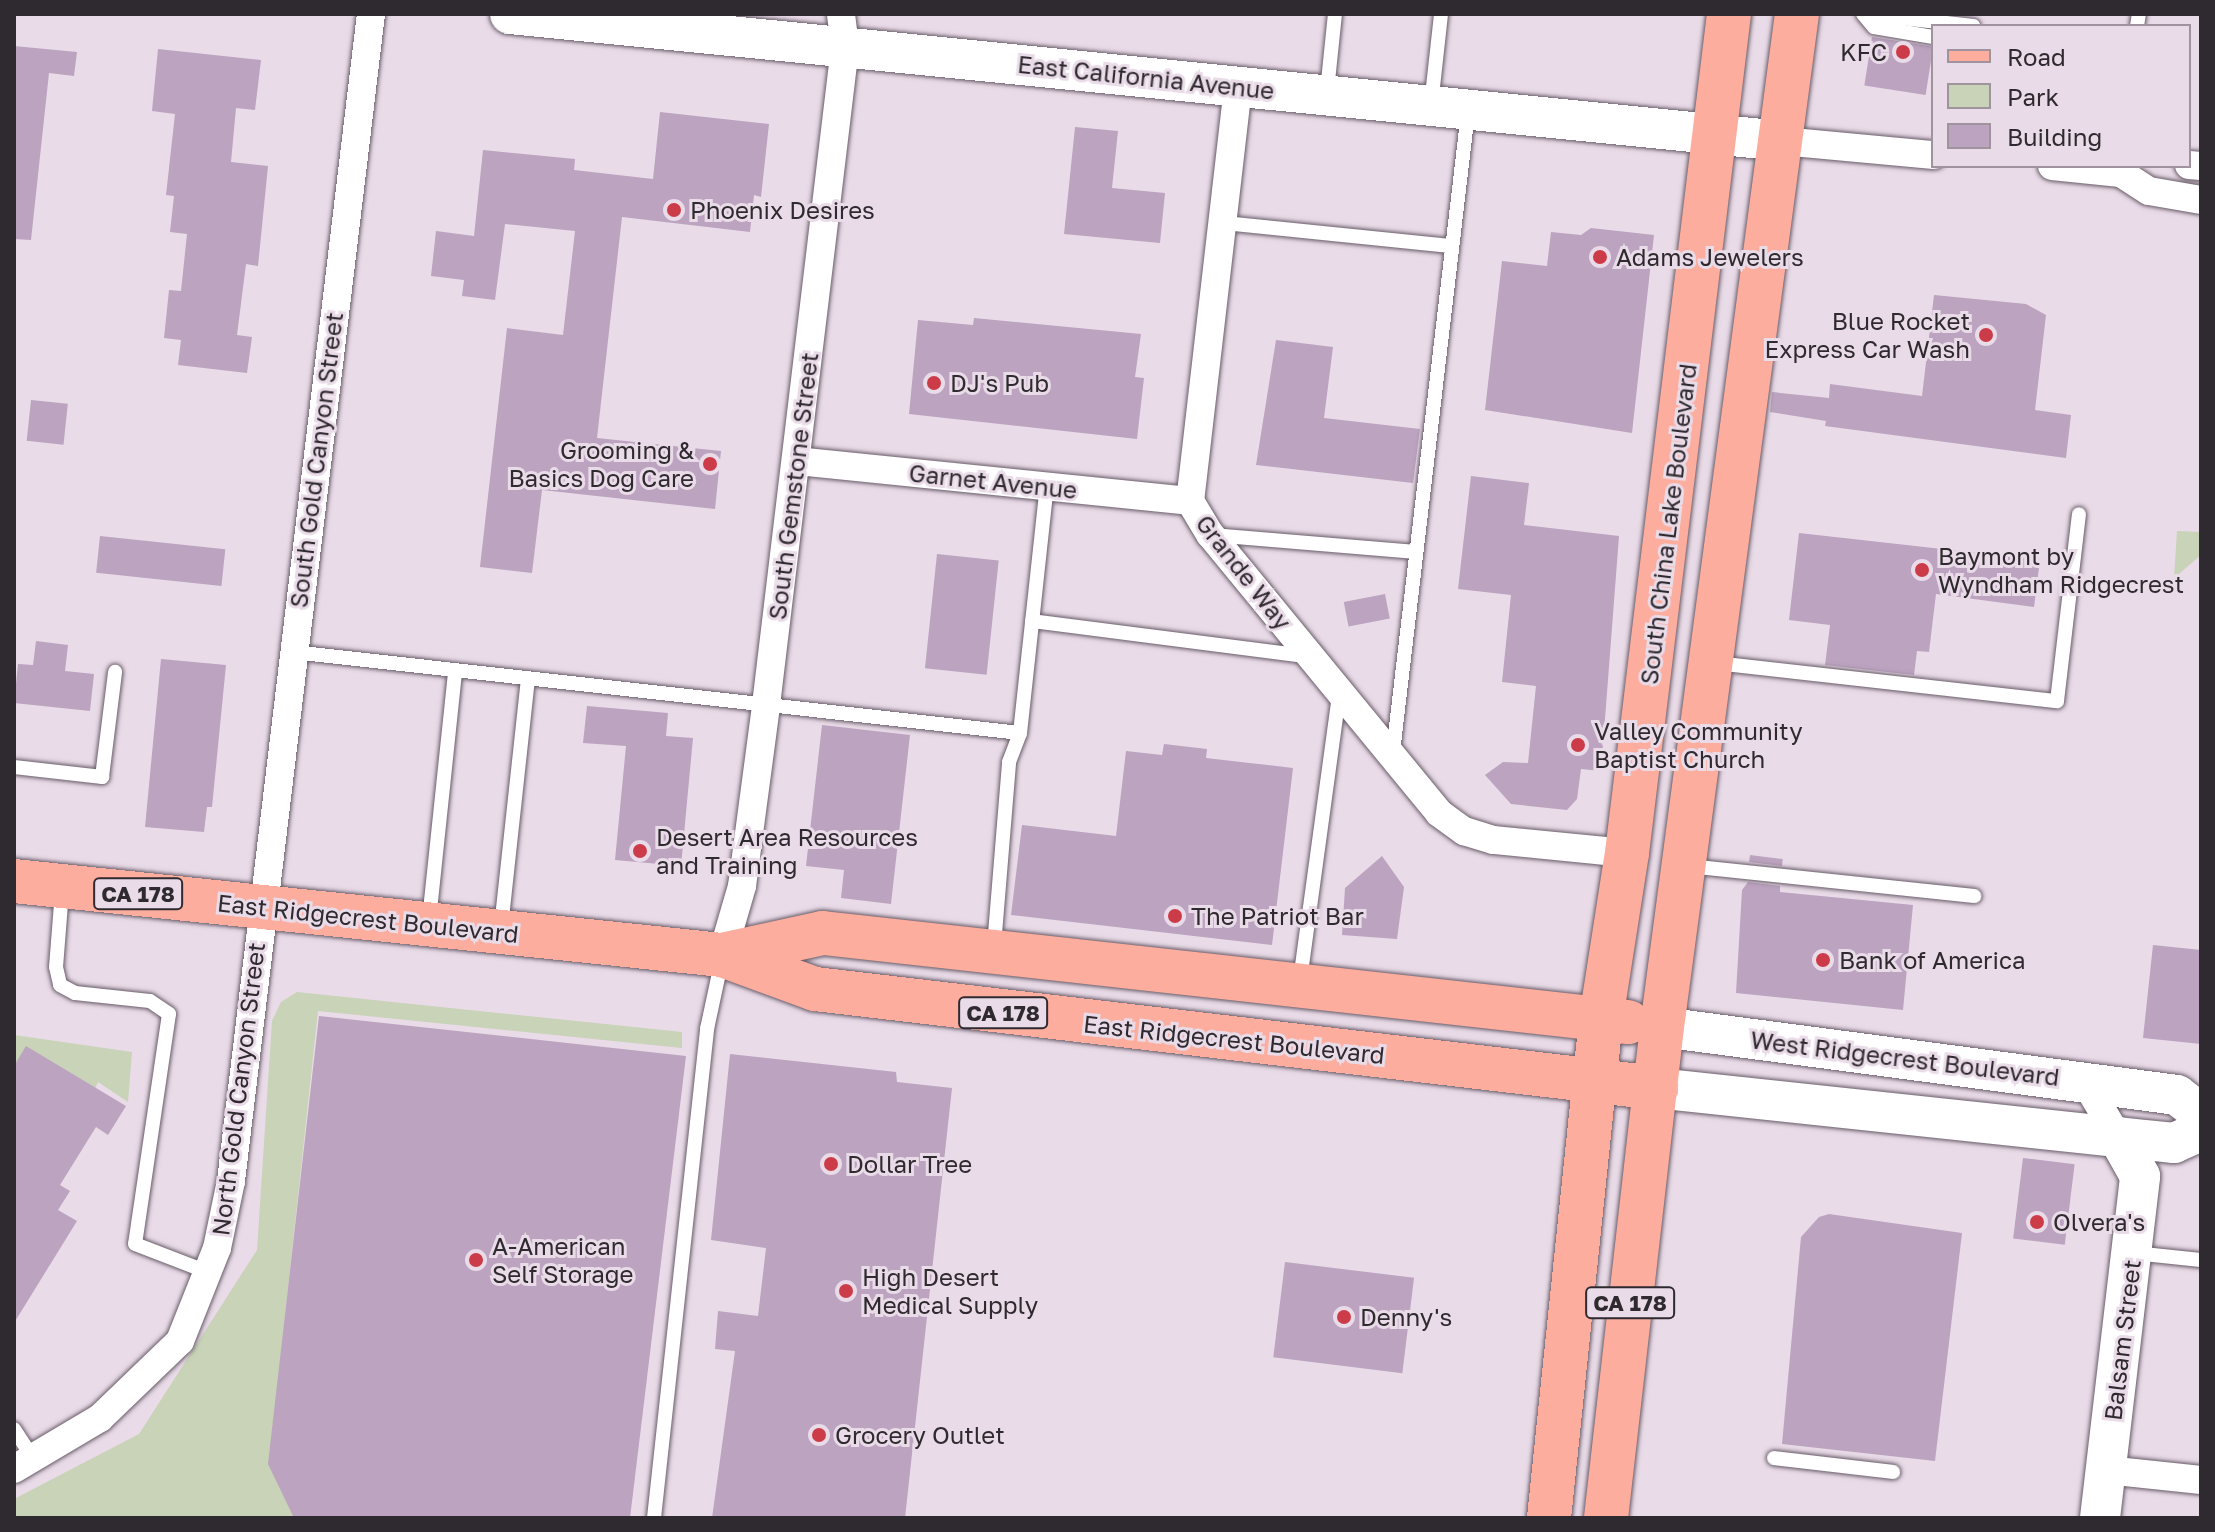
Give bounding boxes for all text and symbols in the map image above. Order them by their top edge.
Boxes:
legend [1931,24,2191,168]
place label: KFC [1840,38,1887,66]
text: Road [2007,42,2066,71]
marker: KFC [1894,43,1912,61]
street label: East California Avenue [1016,49,1276,105]
text: Park [2007,82,2059,111]
text: Building [2007,122,2102,151]
place label: Phoenix Desires [690,196,875,224]
marker: Phoenix Desires [665,201,683,219]
place label: Adams Jewelers [1616,243,1804,271]
marker: Adams Jewelers [1591,248,1609,266]
place label: Blue Rocket Express Car Wash [1765,307,1970,363]
street label: South Gold Canyon Street [284,311,348,609]
marker: Blue Rocket Express Car Wash [1977,326,1995,344]
street label: South Gemstone Street [762,351,824,621]
street label: South China Lake Boulevard [1634,362,1702,686]
place label: DJ's Pub [950,369,1049,397]
marker: DJ's Pub [925,374,943,392]
place label: Grooming & Basics Dog Care [509,436,694,492]
marker: Grooming & Basics Dog Care [701,455,719,473]
street label: Garnet Avenue [908,458,1078,504]
street label: Grande Way [1190,509,1298,635]
place label: Baymont by Wyndham Ridgecrest [1938,542,2184,598]
marker: Baymont by Wyndham Ridgecrest [1913,561,1931,579]
place label: Valley Community Baptist Church [1594,717,1803,773]
marker: Valley Community Baptist Church [1569,736,1587,754]
place label: Desert Area Resources and Training [656,823,918,879]
marker: Desert Area Resources and Training [631,842,649,860]
road number: CA 178 [92,876,184,912]
street label: East Ridgecrest Boulevard [216,888,520,948]
place label: The Patriot Bar [1191,902,1364,930]
marker: The Patriot Bar [1166,907,1184,925]
street label: North Gold Canyon Street [206,941,270,1237]
place label: Bank of America [1839,946,2026,974]
marker: Bank of America [1814,951,1832,969]
road number: CA 178 [957,995,1049,1031]
street label: East Ridgecrest Boulevard [1082,1009,1386,1069]
street label: West Ridgecrest Boulevard [1749,1025,2061,1091]
place label: Dollar Tree [847,1150,972,1178]
marker: Dollar Tree [822,1155,840,1173]
place label: Olvera's [2053,1208,2145,1236]
marker: Olvera's [2028,1213,2046,1231]
place label: A-American Self Storage [492,1232,633,1288]
marker: A-American Self Storage [467,1251,485,1269]
street label: Balsam Street [2098,1258,2146,1422]
place label: High Desert Medical Supply [862,1263,1038,1319]
marker: High Desert Medical Supply [837,1282,855,1300]
road number: CA 178 [1584,1285,1676,1321]
place label: Denny's [1360,1303,1452,1331]
marker: Denny's [1335,1308,1353,1326]
place label: Grocery Outlet [835,1421,1005,1449]
marker: Grocery Outlet [810,1426,828,1444]

